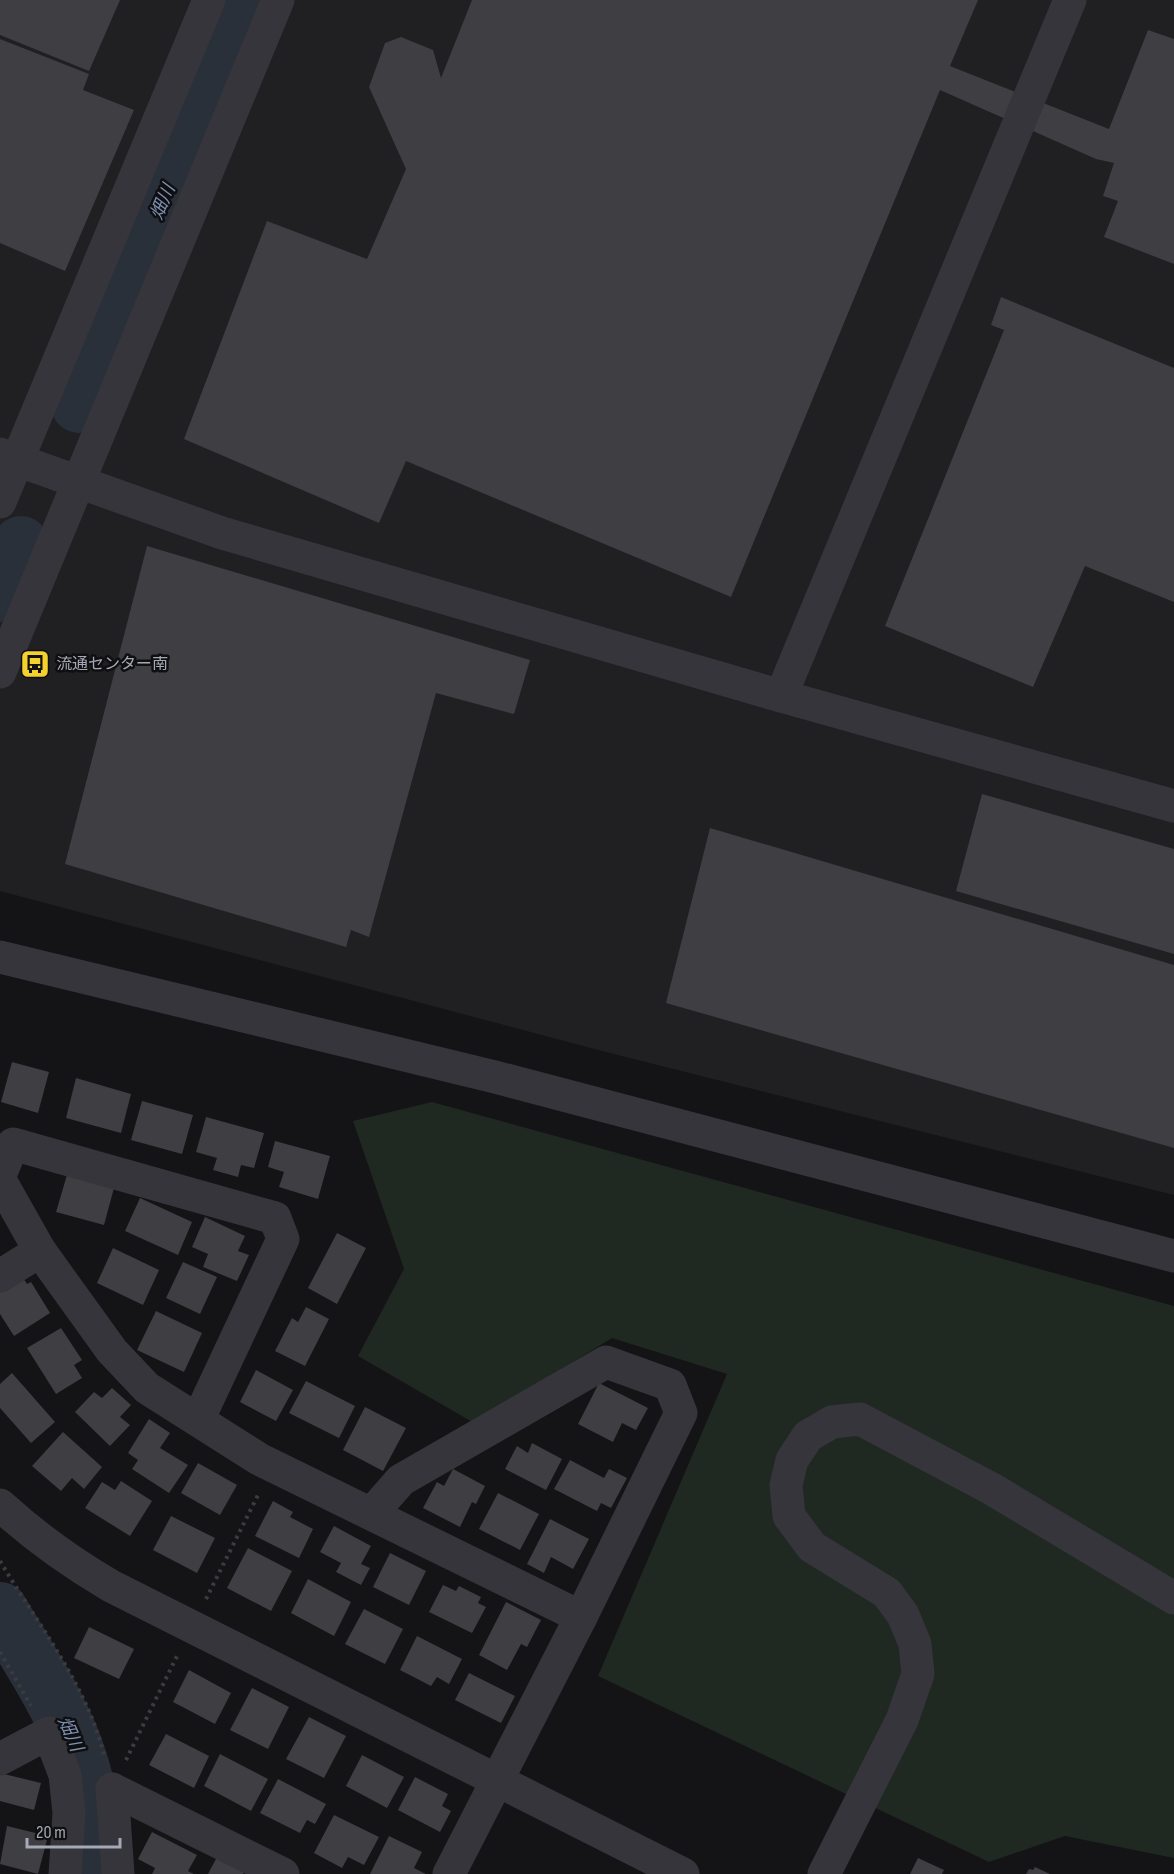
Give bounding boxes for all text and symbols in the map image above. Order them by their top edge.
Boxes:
water label: 畑川 [146,179,180,223]
bus stop icon: 流通センター南 [19,648,51,680]
place label: 流通センター南 [56,655,168,674]
water label: 畑川 [53,1713,88,1757]
scale bar [27,1811,120,1849]
text: 20 m [36,1822,66,1843]

